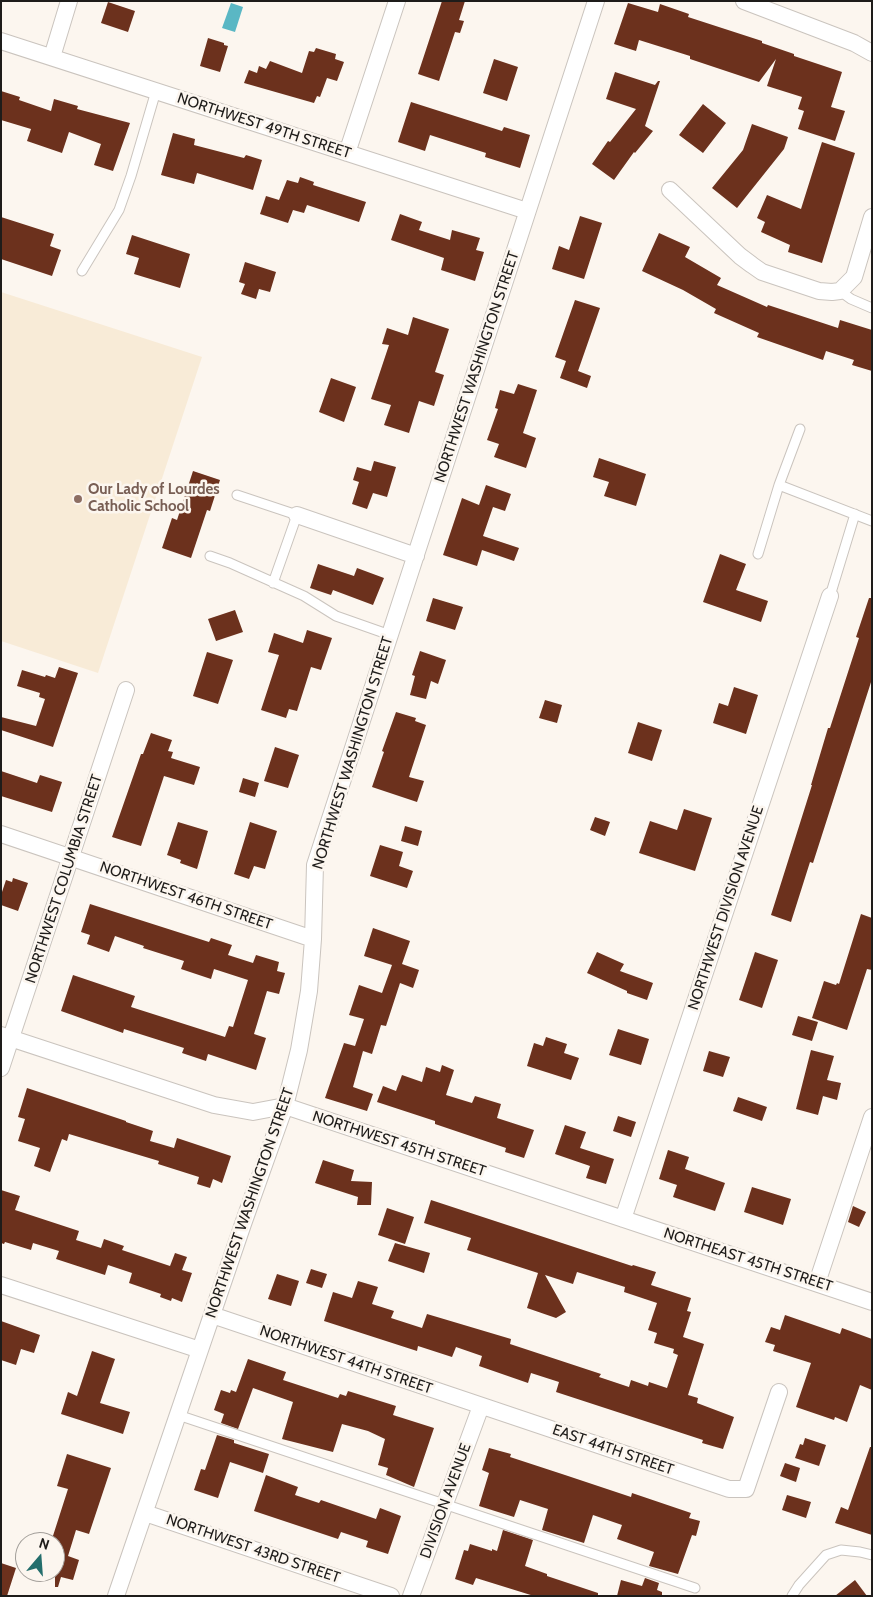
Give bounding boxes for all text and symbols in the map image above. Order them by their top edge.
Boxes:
street label: NORTHWEST 49TH STREET [175,89,353,163]
street label: NORTHWEST WASHINGTON STREET [431,249,523,485]
place label: Our Lady of Lourdes Catholic School [88,481,220,516]
marker: Our Lady of Lourdes Catholic School [72,493,84,505]
street label: NORTHWEST WASHINGTON STREET [309,635,397,871]
street label: NORTHWEST COLUMBIA STREET [22,772,106,986]
street label: NORTHWEST DIVISION AVENUE [684,804,768,1012]
street label: NORTHWEST 46TH STREET [97,858,275,934]
street label: NORTHWEST WASHINGTON STREET [202,1086,298,1320]
street label: NORTHWEST 45TH STREET [310,1107,488,1181]
street label: NORTHEAST 45TH STREET [661,1224,835,1296]
street label: NORTHWEST 44TH STREET [257,1322,435,1398]
street label: EAST 44TH STREET [550,1421,676,1479]
street label: DIVISION AVENUE [417,1441,475,1561]
street label: NORTHWEST 43RD STREET [164,1511,342,1587]
north arrow [15,1532,65,1582]
text: N [37,1534,52,1554]

